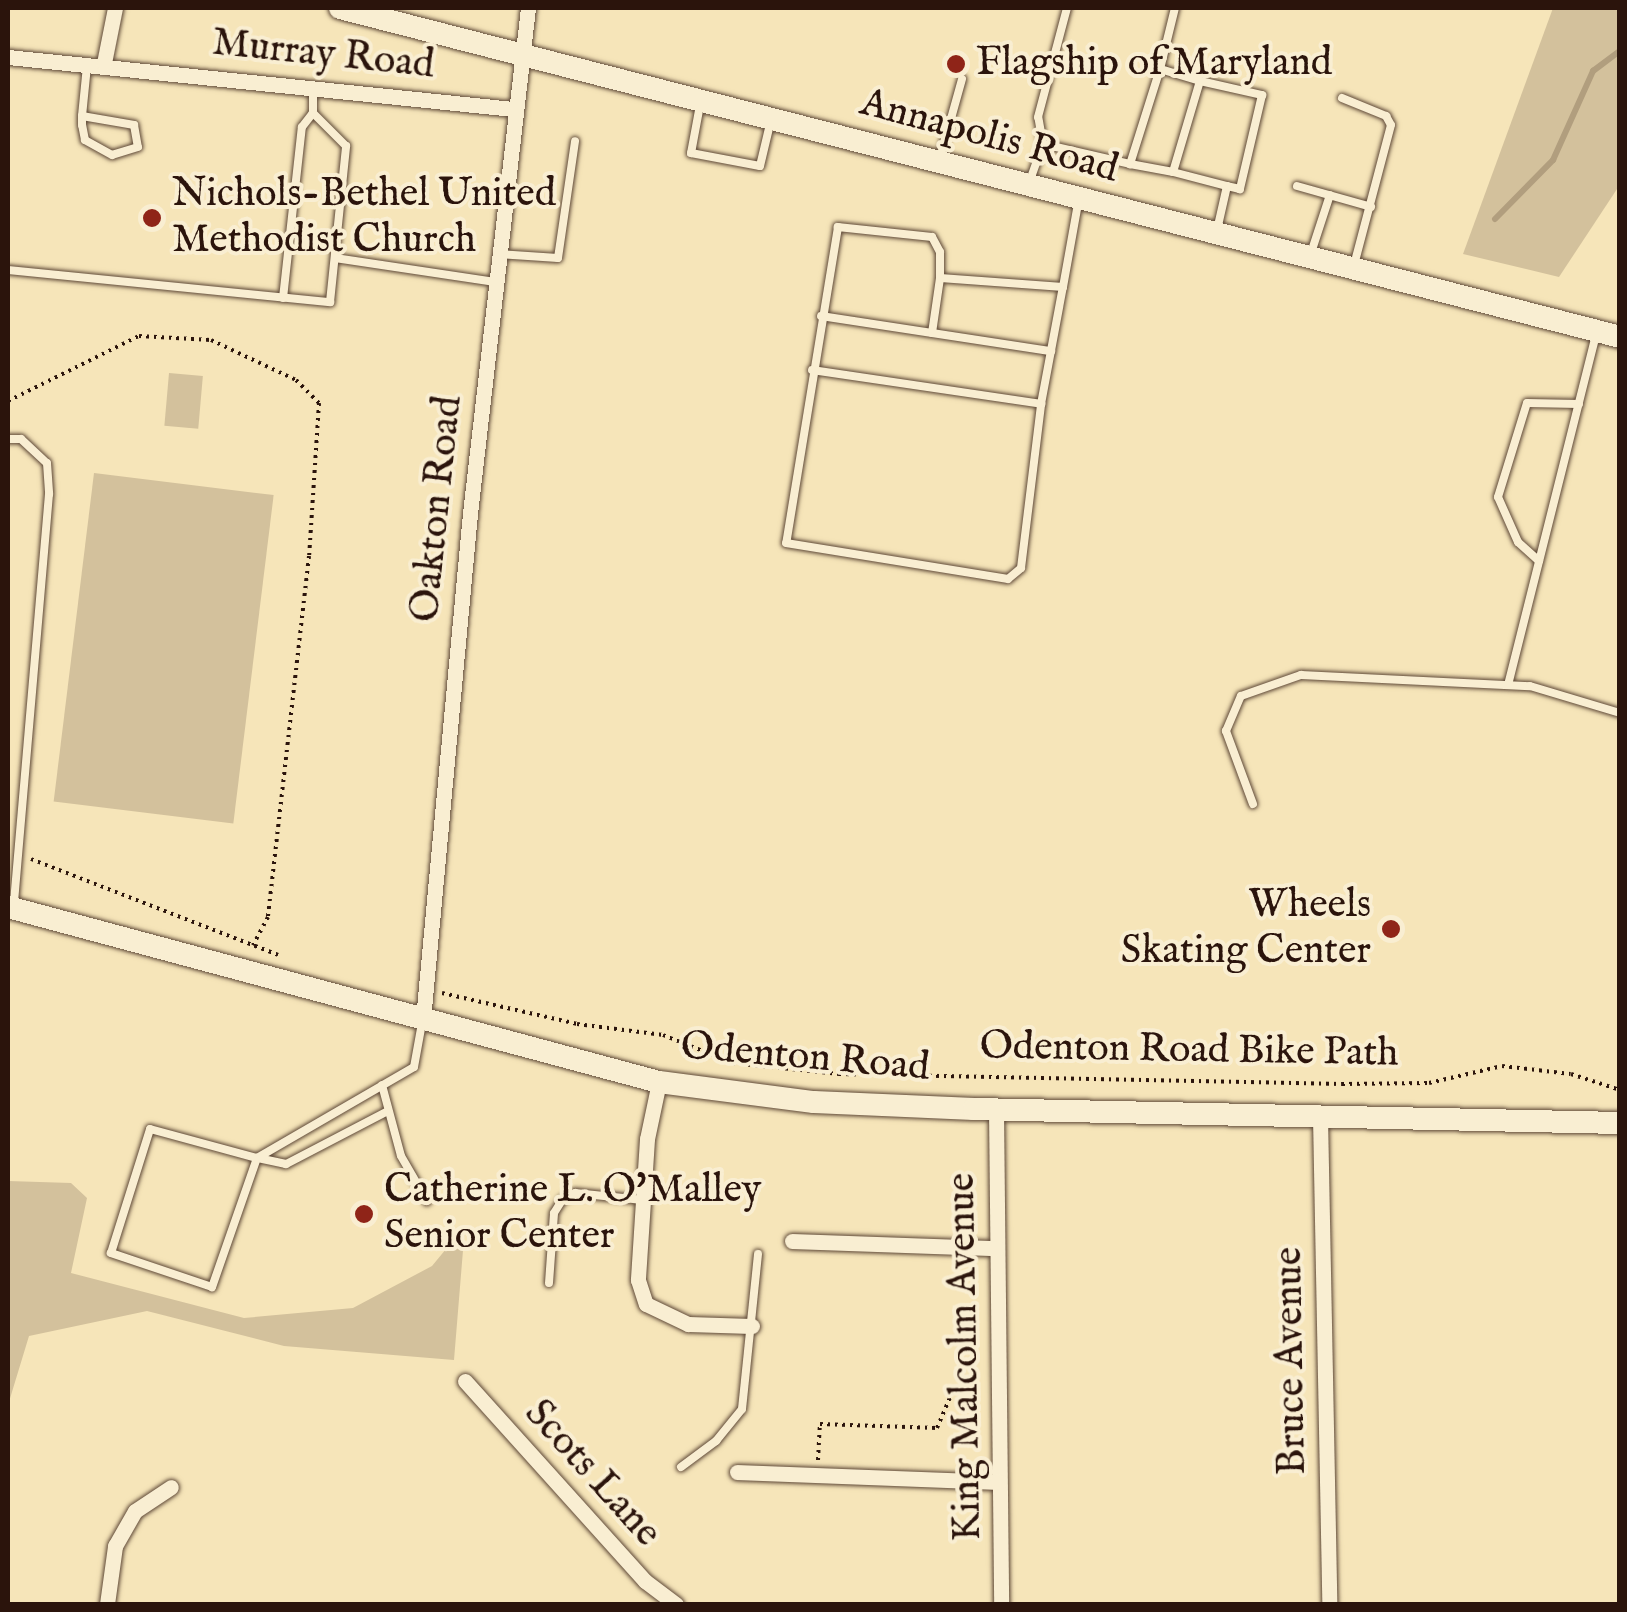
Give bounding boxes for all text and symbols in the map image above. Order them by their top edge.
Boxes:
street label: Murray Road [210,19,436,91]
place label: Flagship of Maryland [976,40,1332,88]
marker: Flagship of Maryland [945,53,967,75]
street label: Annapolis Road [855,80,1123,194]
place label: Nichols-Bethel United Methodist Church [172,171,556,265]
marker: Nichols-Bethel United Methodist Church [141,207,163,229]
street label: Oakton Road [402,393,474,625]
place label: Wheels Skating Center [1121,882,1371,976]
marker: Wheels Skating Center [1380,918,1402,940]
street label: Odenton Road [679,1023,931,1093]
street label: Odenton Road Bike Path [979,1023,1399,1079]
place label: Catherine L. O'Malley Senior Center [384,1167,761,1261]
street label: King Malcolm Avenue [939,1172,993,1542]
marker: Catherine L. O'Malley Senior Center [353,1203,375,1225]
street label: Bruce Avenue [1266,1246,1318,1476]
street label: Scots Lane [514,1391,670,1557]

